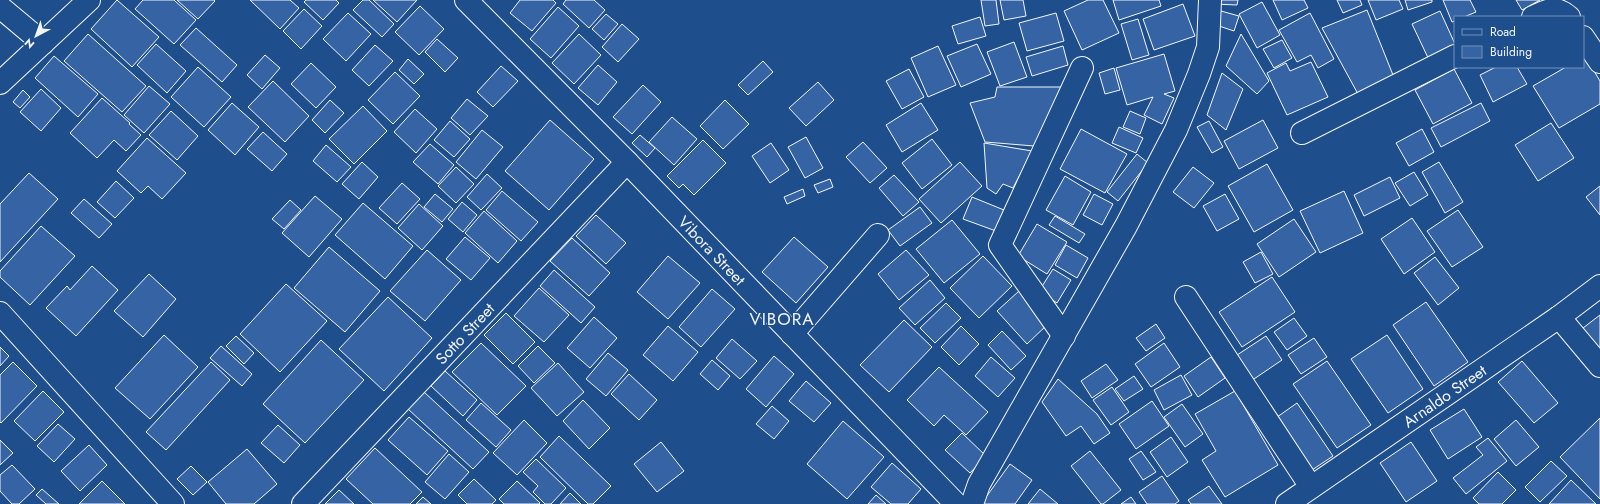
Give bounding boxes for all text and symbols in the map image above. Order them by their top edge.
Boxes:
north arrow [16,16,56,56]
legend [1454,16,1584,68]
text: Road [1490,23,1516,41]
text: N [21,35,38,52]
text: Building [1490,43,1532,61]
street label: Vibora Street [673,210,751,290]
street label: Sotto Street [430,297,500,369]
district label: VIBORA [749,307,815,331]
street label: Arnaldo Street [1398,359,1491,433]

